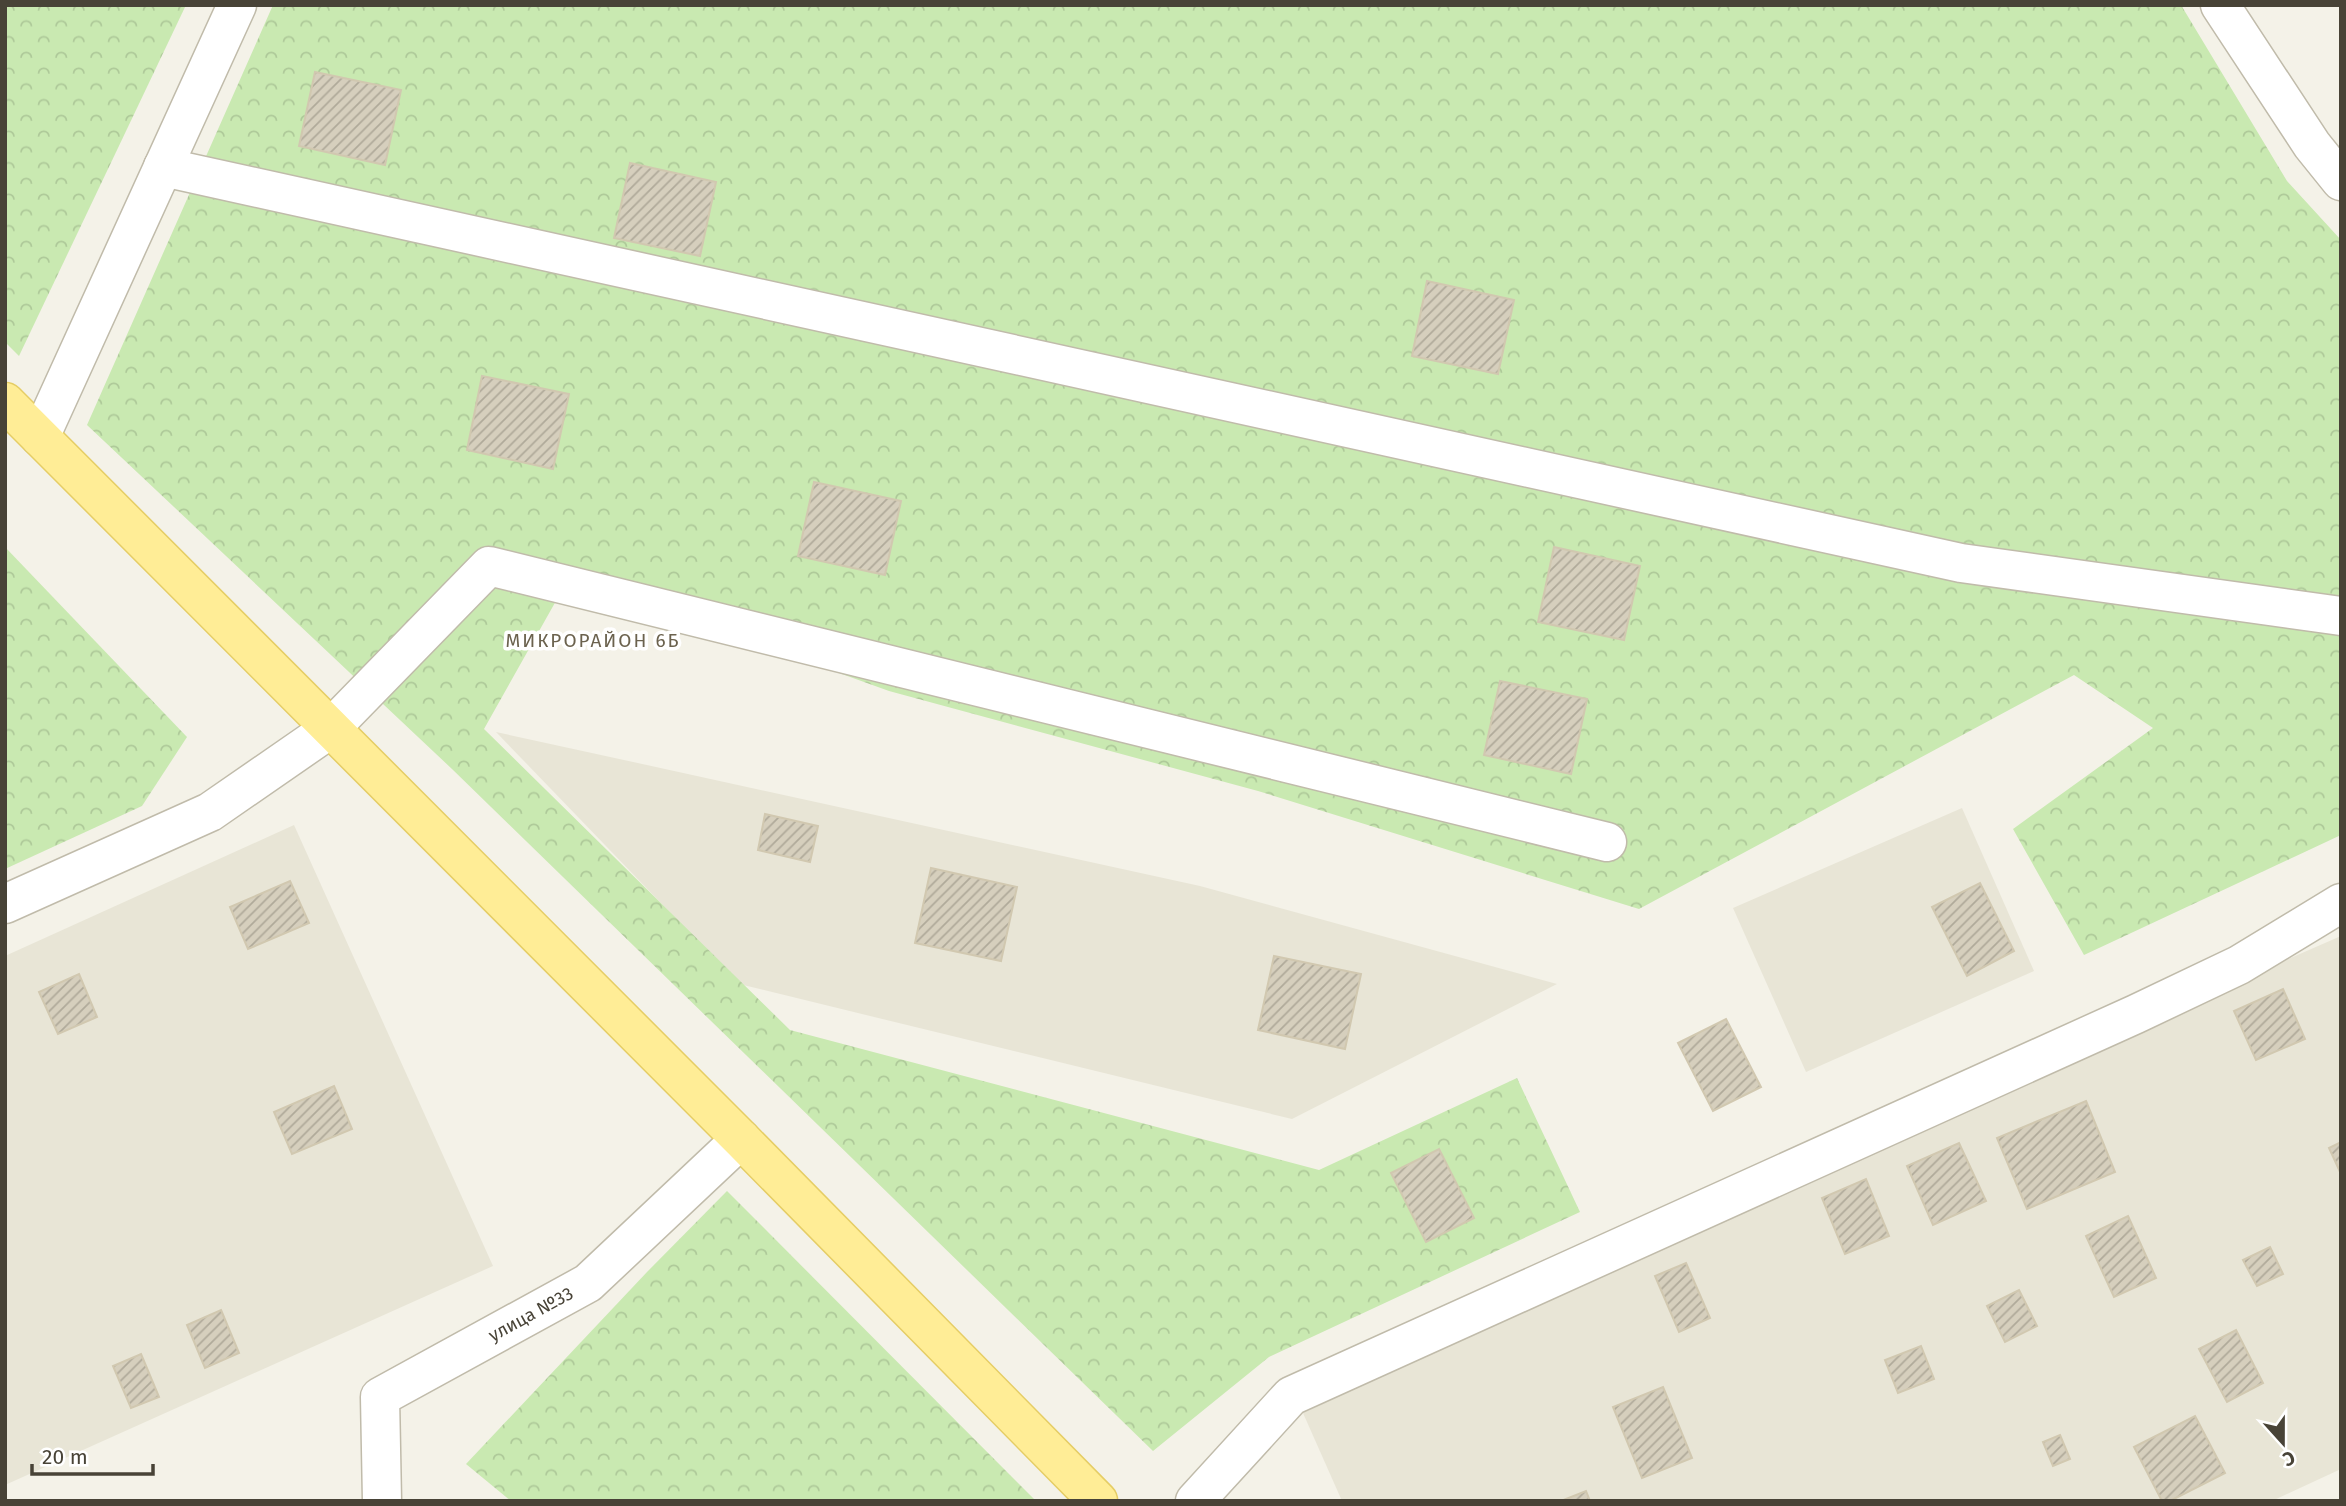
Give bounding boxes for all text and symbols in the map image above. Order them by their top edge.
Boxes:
district label: МИКРОРАЙОН 6Б [505,629,681,652]
street label: улица №33 [485,1282,577,1346]
north arrow [2248,1408,2318,1478]
scale bar [32,1432,152,1476]
text: 20 m [42,1444,88,1470]
text: С [2280,1446,2298,1471]

